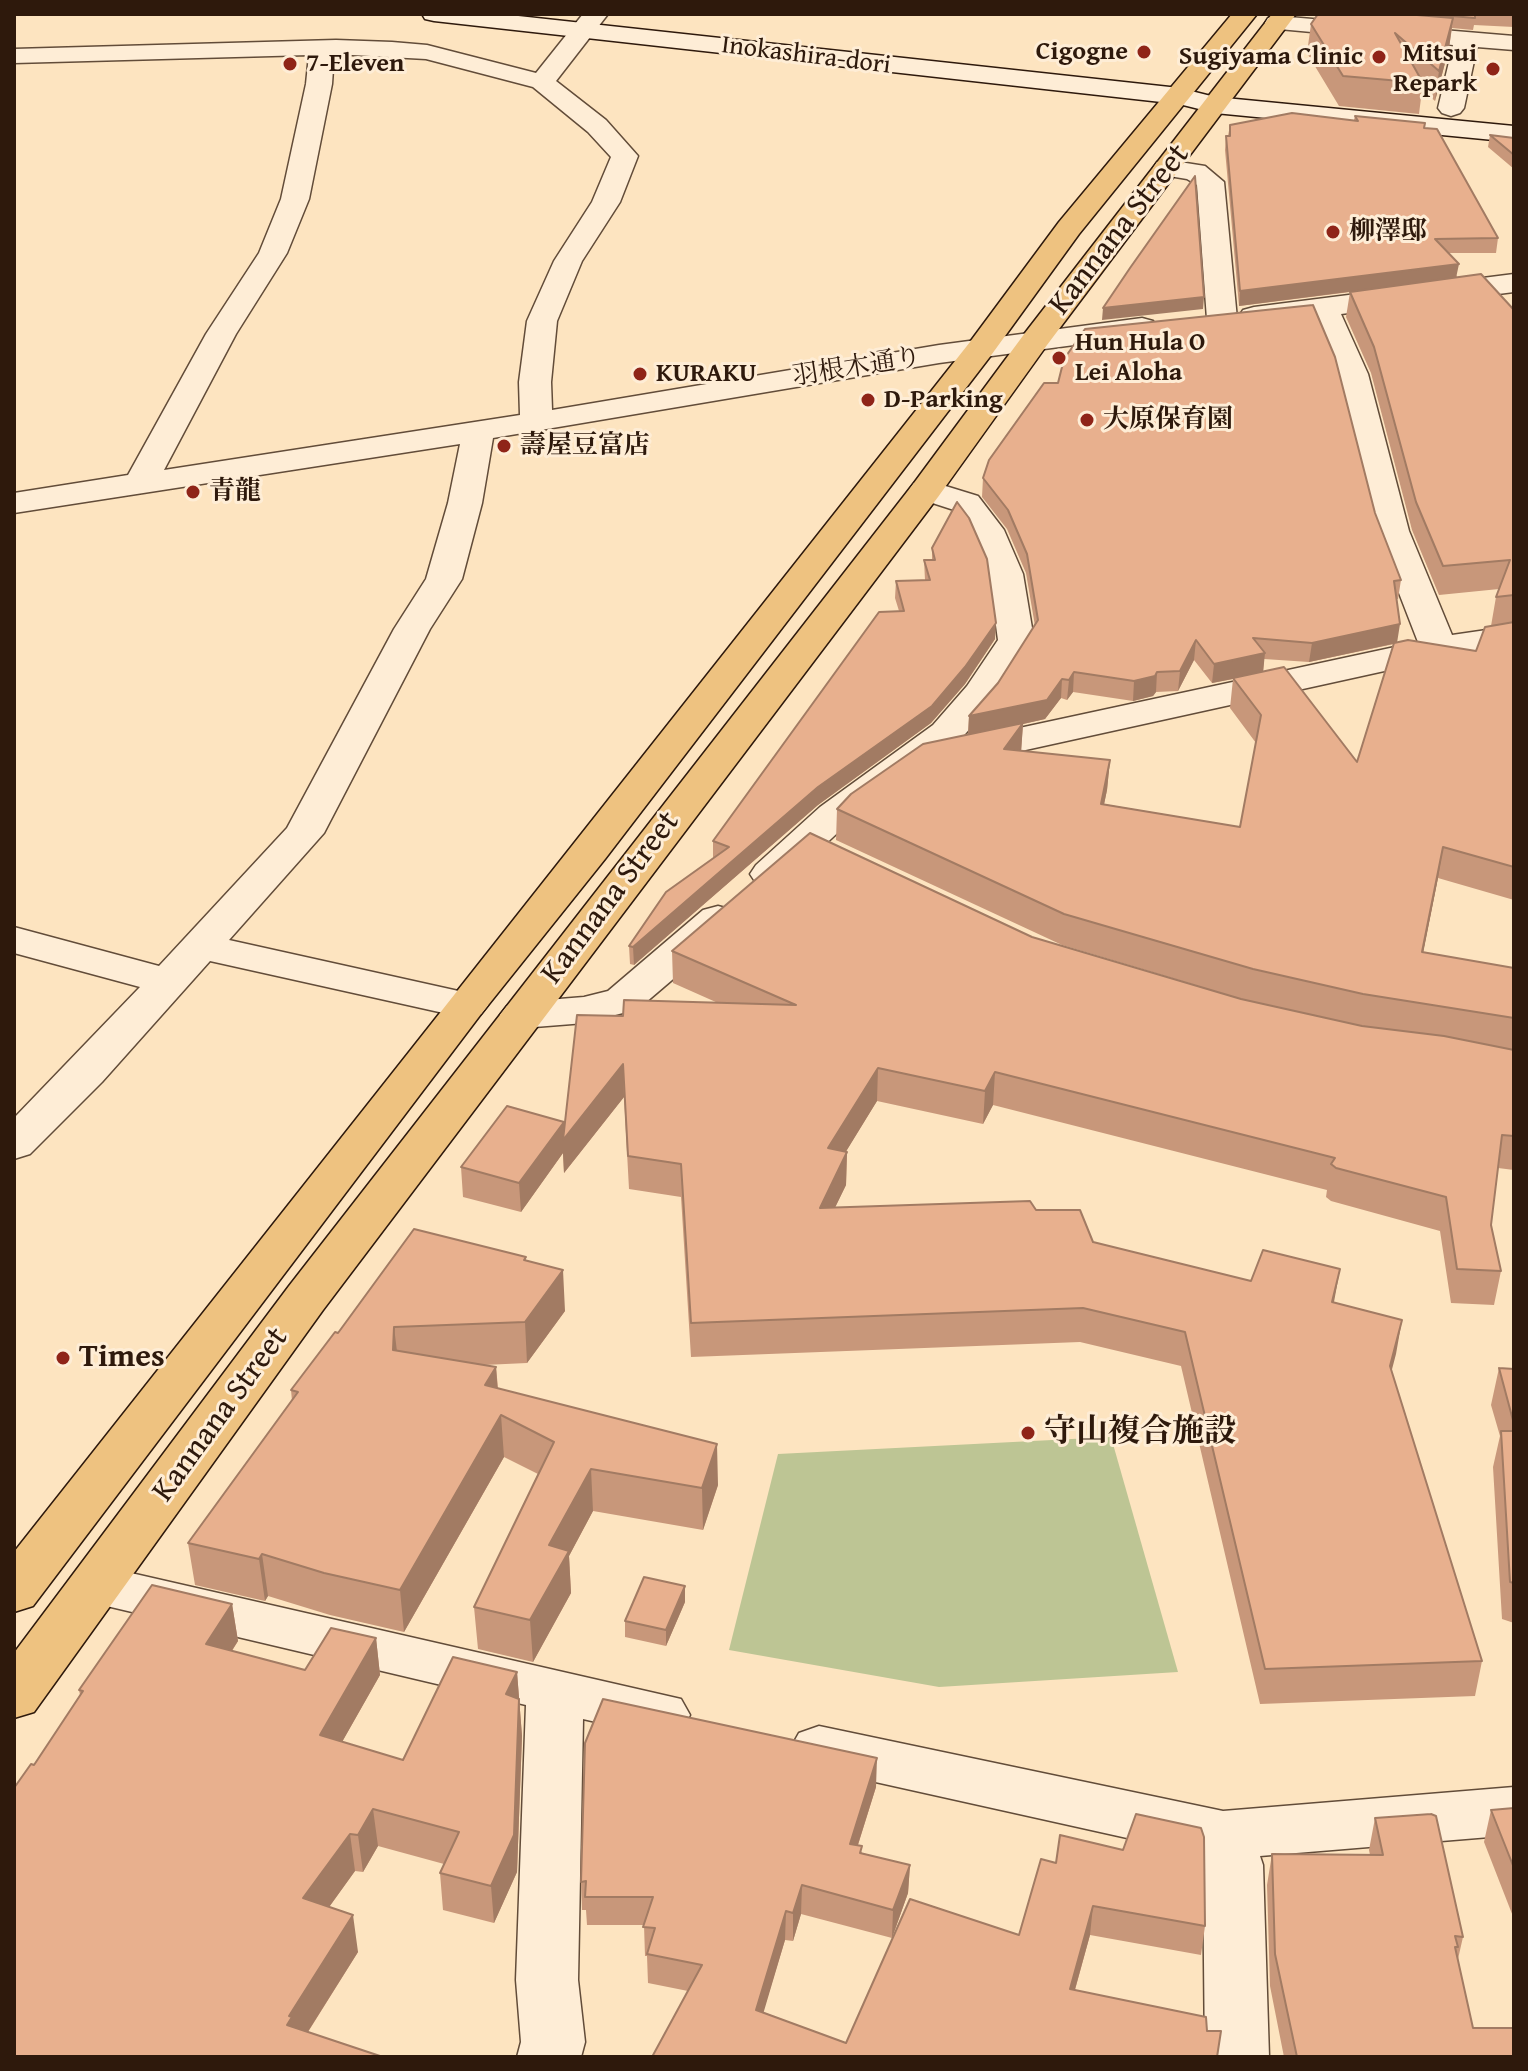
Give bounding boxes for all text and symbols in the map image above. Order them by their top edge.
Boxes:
street label: Inokashira-dori [720,30,892,82]
place label: Cigogne [1036,36,1128,68]
place label: Mitsui Repark [1393,38,1477,100]
place label: Sugiyama Clinic [1179,41,1363,73]
marker: Cigogne [1135,43,1153,61]
place label: 7-Eleven [306,48,404,80]
marker: Sugiyama Clinic [1370,48,1388,66]
marker: 7-Eleven [281,55,299,73]
marker: Mitsui Repark [1484,60,1502,78]
street label: Kannana Street [1041,137,1199,323]
place label: 柳澤邸 [1349,216,1427,248]
marker: 柳澤邸 [1324,223,1342,241]
place label: Hun Hula O Lei Aloha [1075,327,1205,388]
street label: 羽根木通り [790,342,924,394]
marker: Hun Hula O Lei Aloha [1050,349,1068,367]
place label: KURAKU [656,358,757,390]
marker: KURAKU [631,365,649,383]
place label: D-Parking [884,384,1003,416]
marker: D-Parking [859,391,877,409]
place label: 大原保育園 [1103,404,1233,436]
marker: 大原保育園 [1078,411,1096,429]
place label: 壽屋豆富店 [520,430,650,462]
marker: 壽屋豆富店 [495,437,513,455]
place label: 青龍 [209,476,261,508]
marker: 青龍 [184,483,202,501]
street label: Kannana Street [534,804,688,992]
street label: Kannana Street [145,1320,297,1510]
place label: Times [79,1339,165,1377]
marker: Times [54,1349,72,1367]
place label: 守山複合施設 [1044,1414,1236,1452]
marker: 守山複合施設 [1019,1424,1037,1442]

